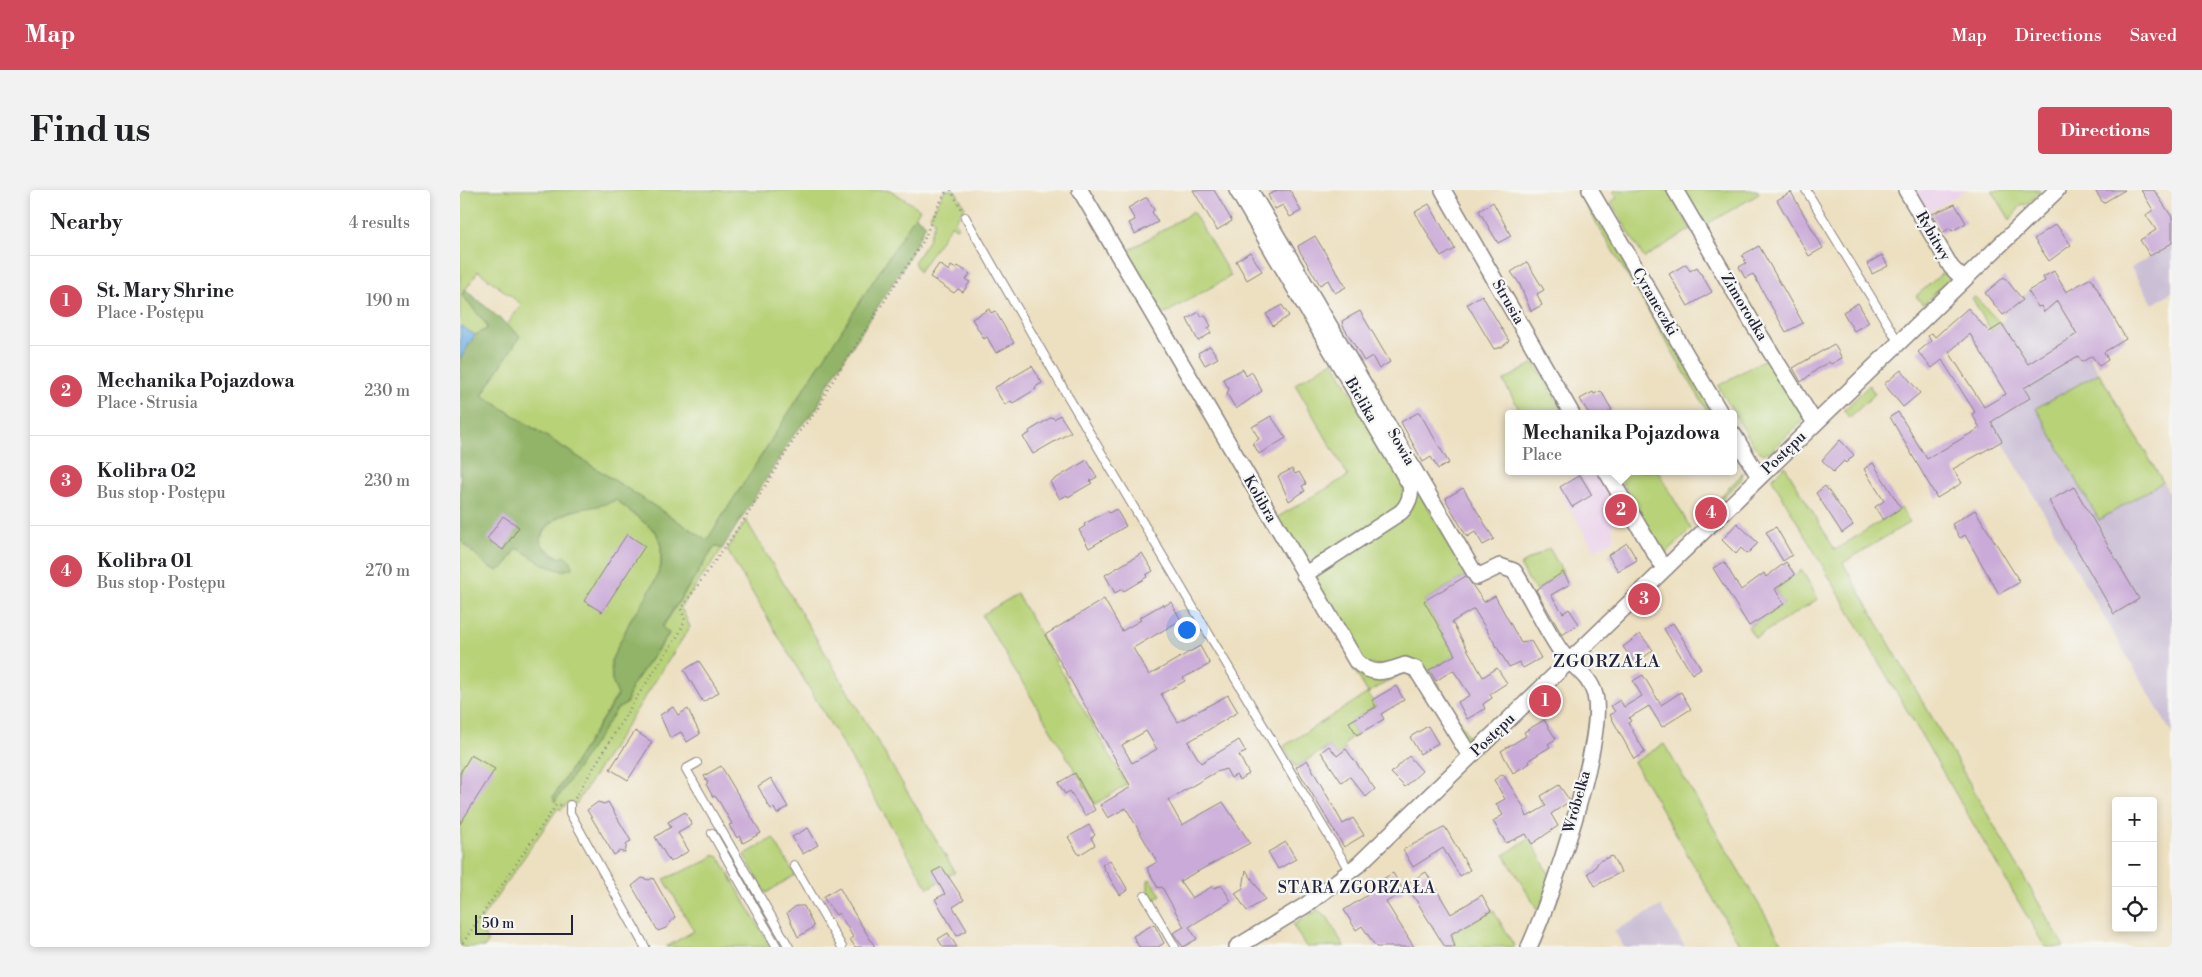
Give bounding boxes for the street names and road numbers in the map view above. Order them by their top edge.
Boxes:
street label: Rybitwy [1911,208,1955,265]
street label: Cyraneczki [1628,265,1682,339]
street label: Zimorodka [1716,270,1772,345]
street label: Strusia [1488,276,1529,328]
street label: Bielika [1340,373,1382,426]
street label: Sowia [1383,425,1419,469]
street label: Postępu [1758,427,1810,479]
street label: Kolibra [1239,472,1281,526]
street label: Postępu [1467,709,1519,761]
street label: Wróbelka [1559,768,1595,836]

